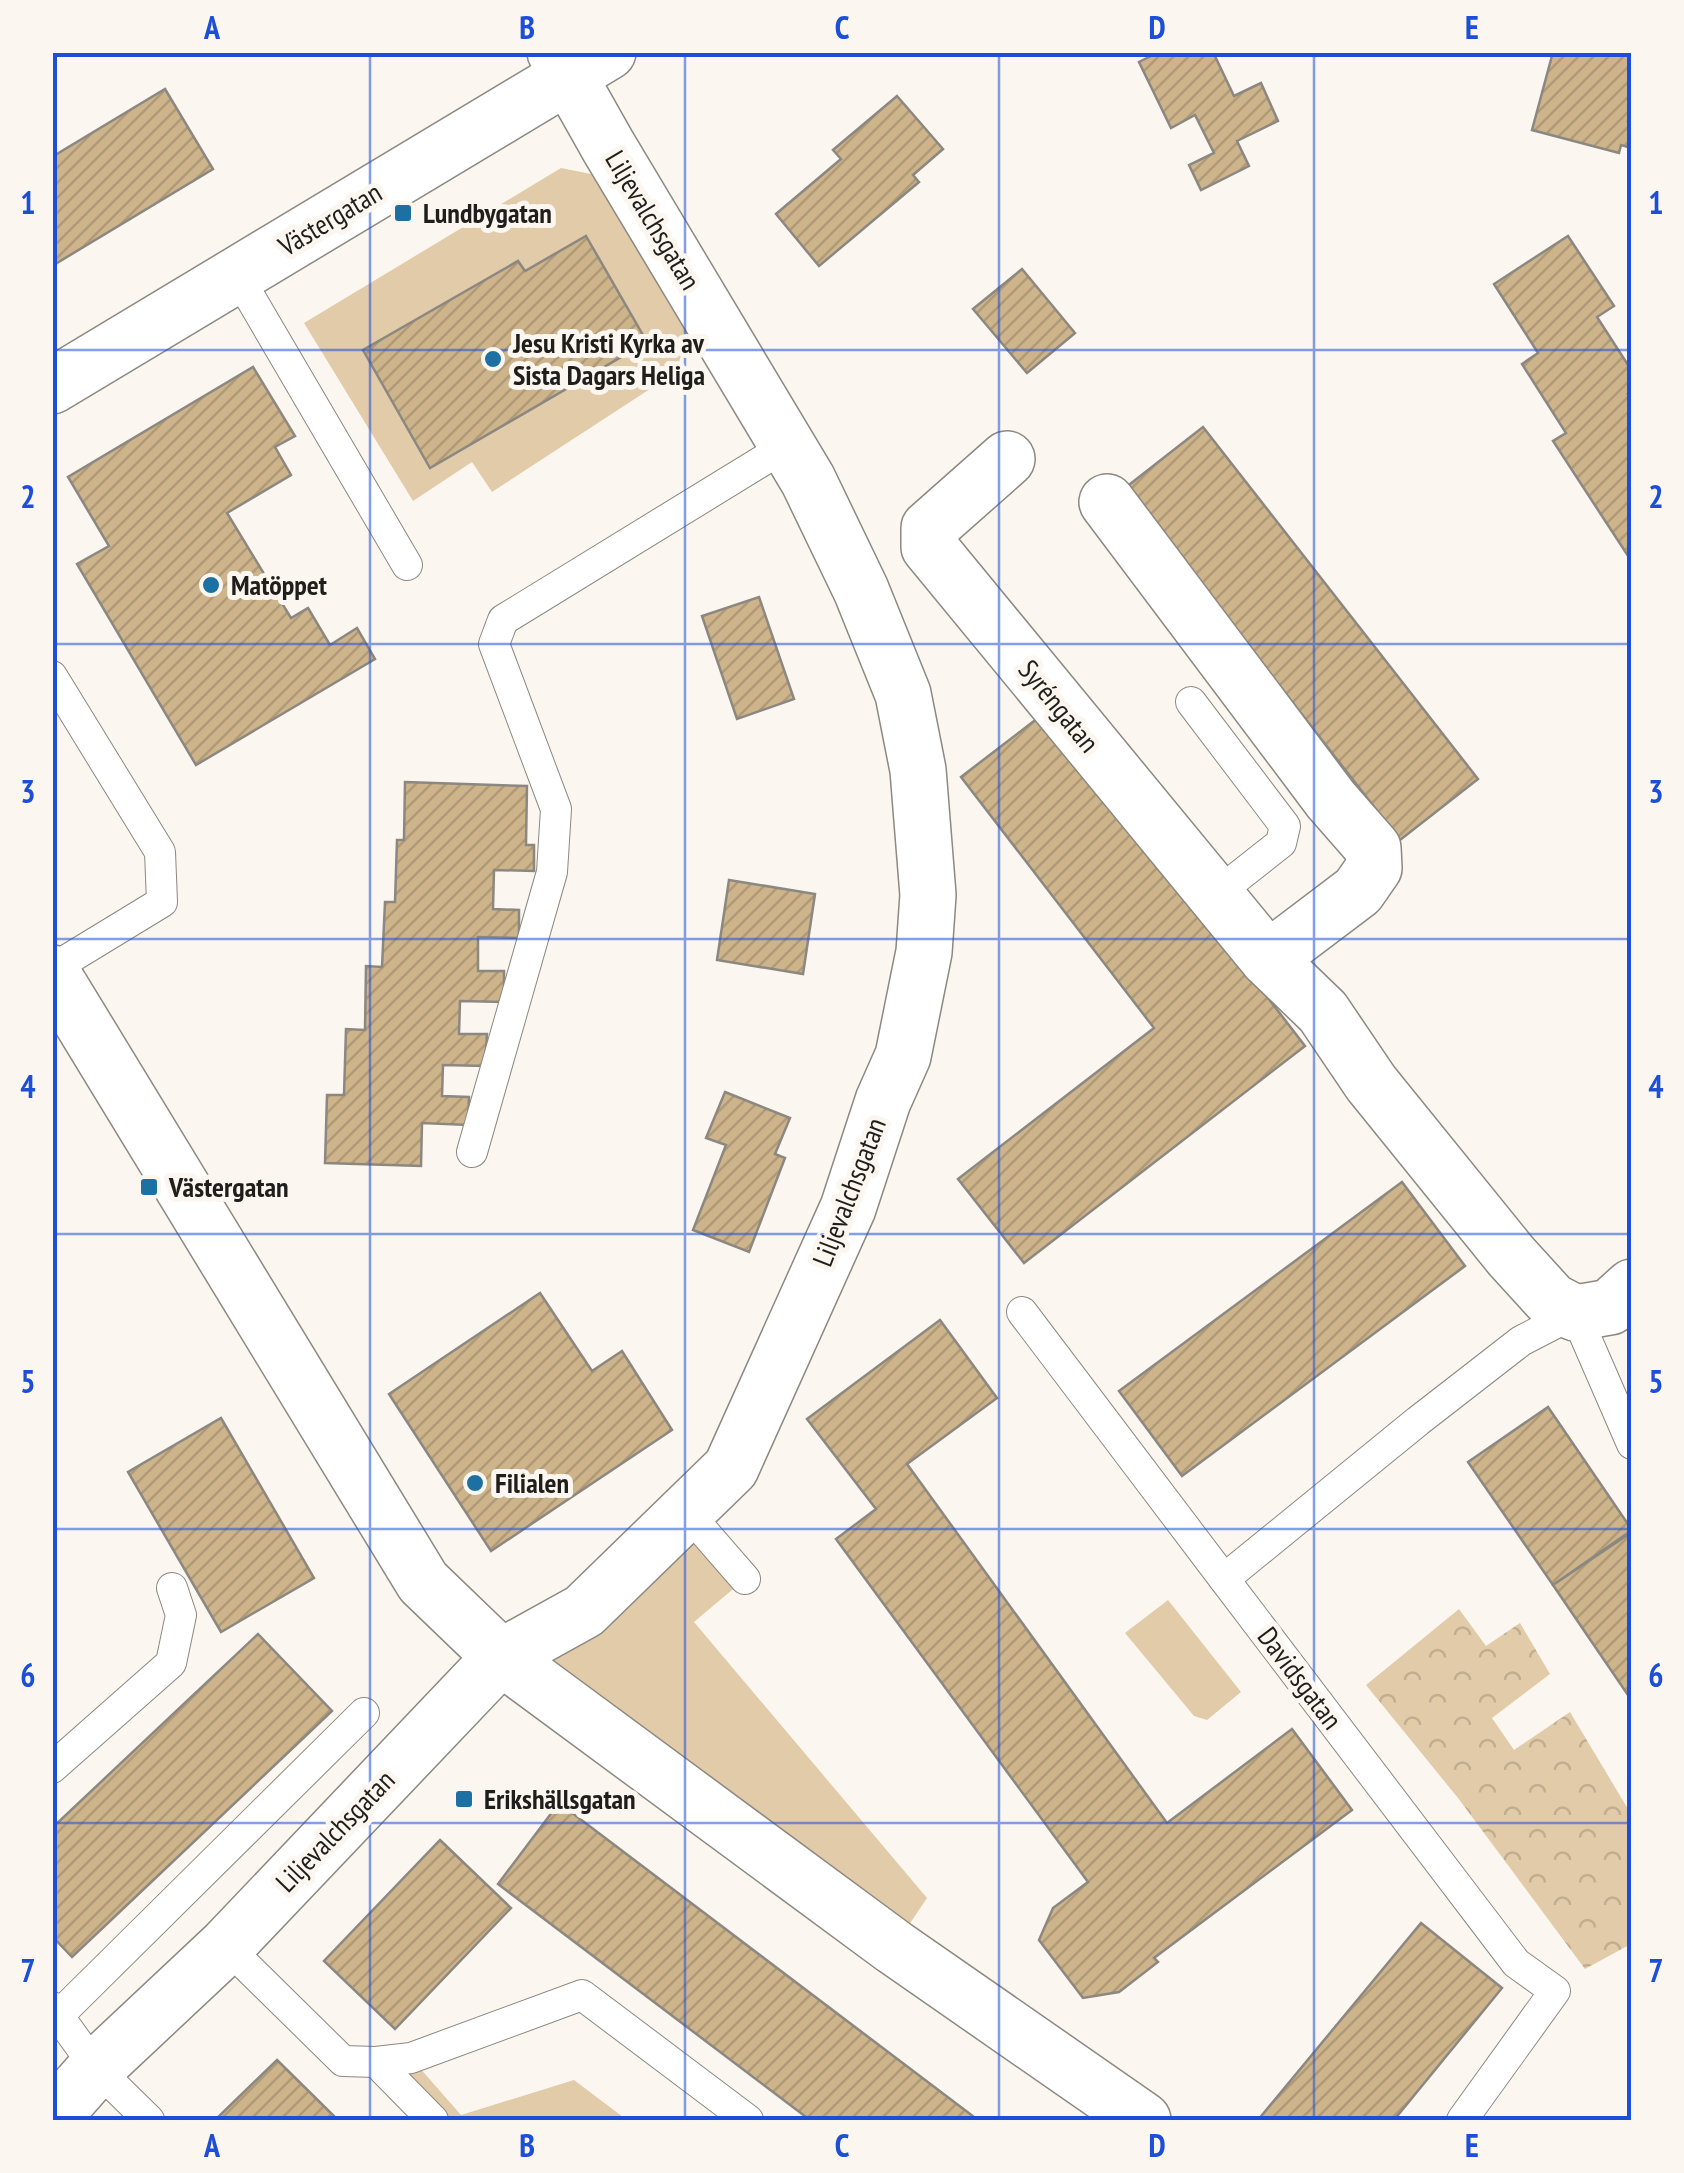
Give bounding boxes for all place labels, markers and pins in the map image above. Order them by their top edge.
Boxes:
place label: Lundbygatan [423,194,552,231]
marker: Lundbygatan [392,202,414,224]
place label: Jesu Kristi Kyrka av Sista Dagars Heliga [512,324,705,393]
marker: Jesu Kristi Kyrka av Sista Dagars Heliga [482,348,504,370]
place label: Matöppet [231,566,327,603]
marker: Matöppet [200,574,222,596]
place label: Västergatan [168,1168,289,1205]
marker: Västergatan [138,1176,160,1198]
place label: Filialen [495,1464,569,1501]
marker: Filialen [464,1472,486,1494]
place label: Erikshällsgatan [484,1780,636,1817]
marker: Erikshällsgatan [453,1788,475,1810]

